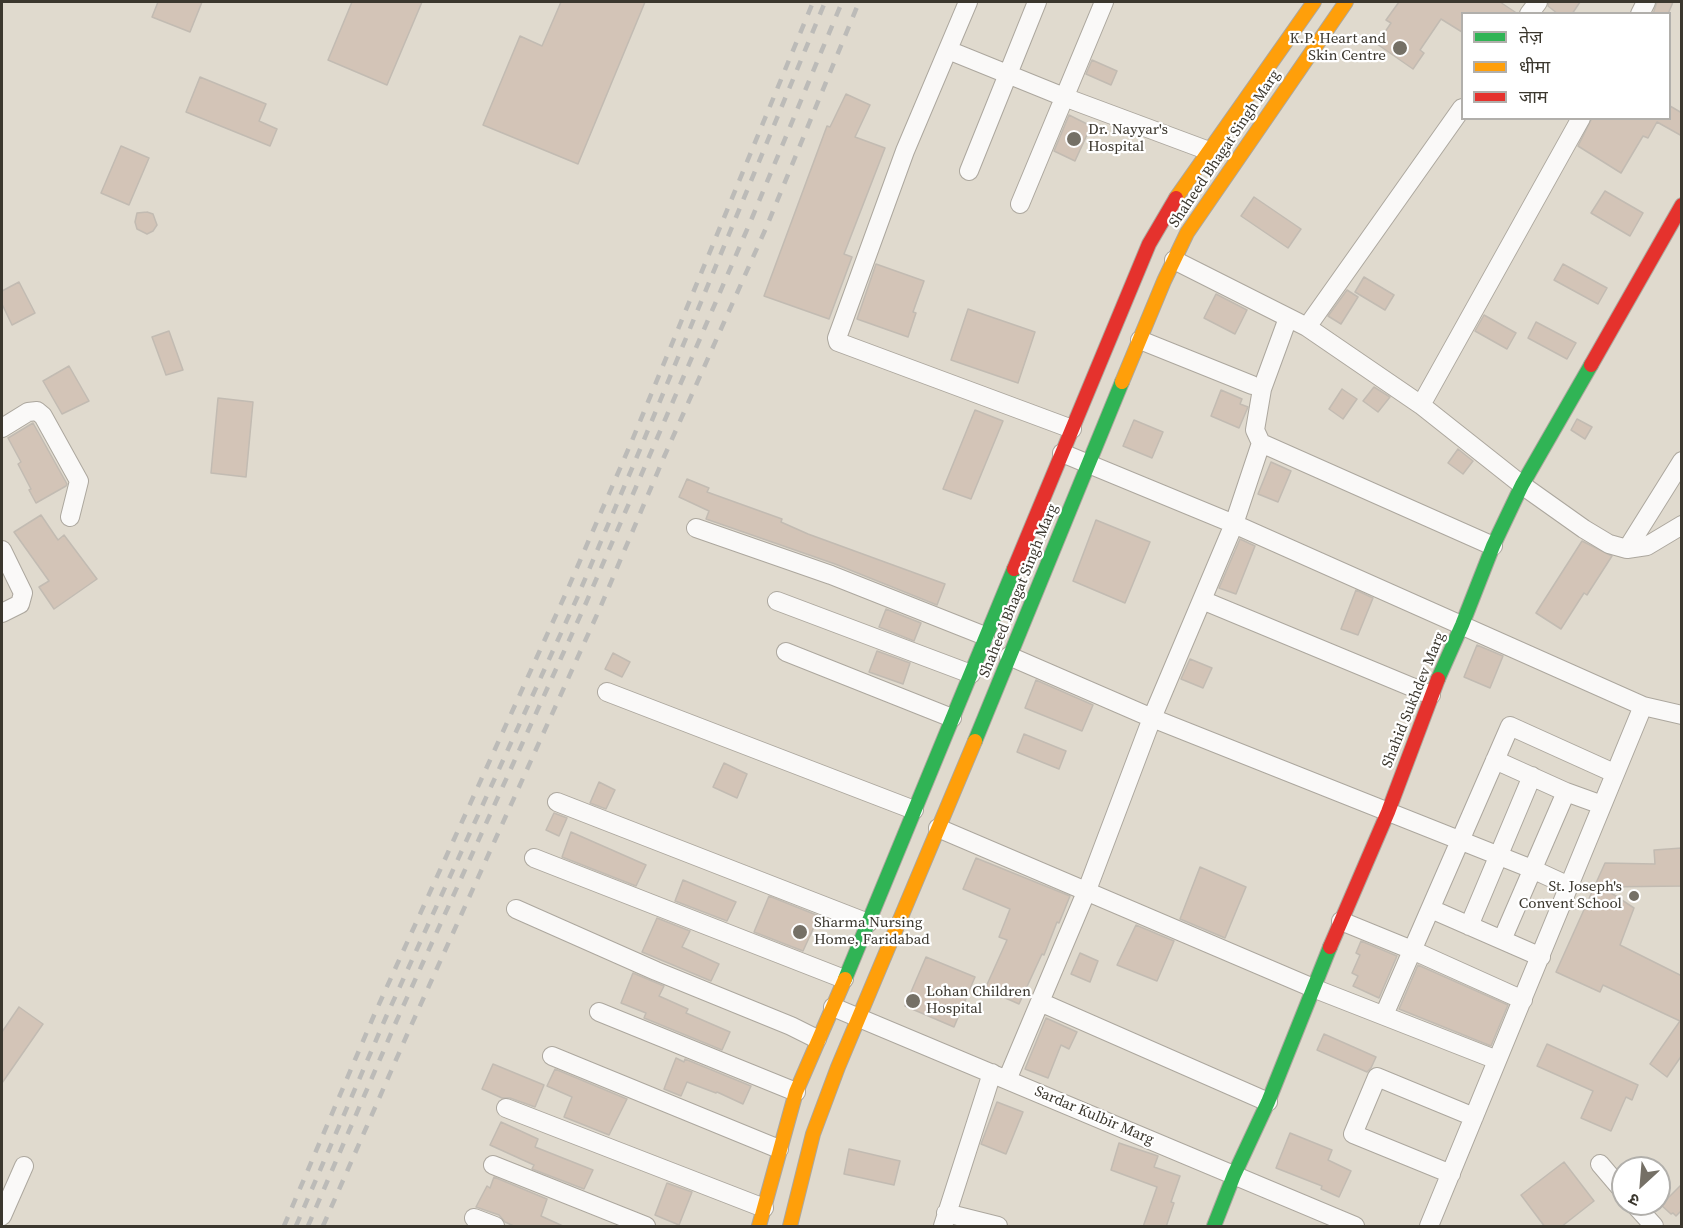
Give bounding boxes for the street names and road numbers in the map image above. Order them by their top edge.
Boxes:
street label: Shaheed Bhagat Singh Marg [1166,67,1284,231]
street label: Shaheed Bhagat Singh Marg [976,501,1062,681]
street label: Shahid Sukhdev Marg [1378,629,1450,771]
street label: Sardar Kulbir Marg [1032,1083,1156,1149]

